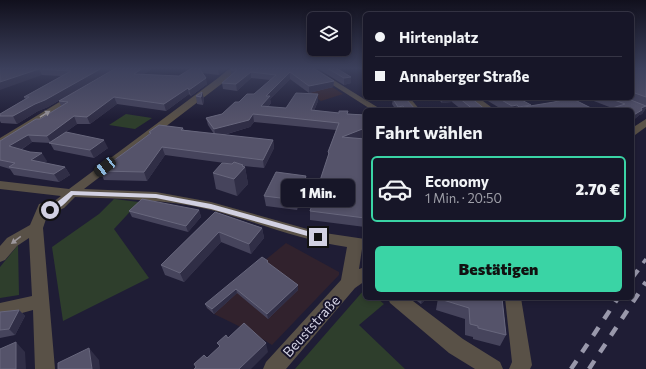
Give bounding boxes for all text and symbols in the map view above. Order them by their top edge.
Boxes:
map controls [307,12,351,56]
button: layers [307,12,351,56]
text: Hirtenplatz [399,28,478,46]
text: Annaberger Straße [399,67,529,85]
one-way arrow [39,111,51,118]
text: Fahrt wählen [375,121,483,143]
car [92,155,118,179]
icon: car [377,171,413,207]
text: Economy [425,172,489,190]
callout: 1 Min. [281,179,355,207]
text: 2.70 € [575,180,620,198]
text: 1 Min. [300,185,336,201]
text: 1 Min. · 20:50 [425,190,502,206]
route start [41,201,59,219]
route end [309,228,327,246]
one-way arrow [10,235,21,244]
button: Bestätigen [375,246,622,292]
street label: Beuststraße [279,292,343,360]

